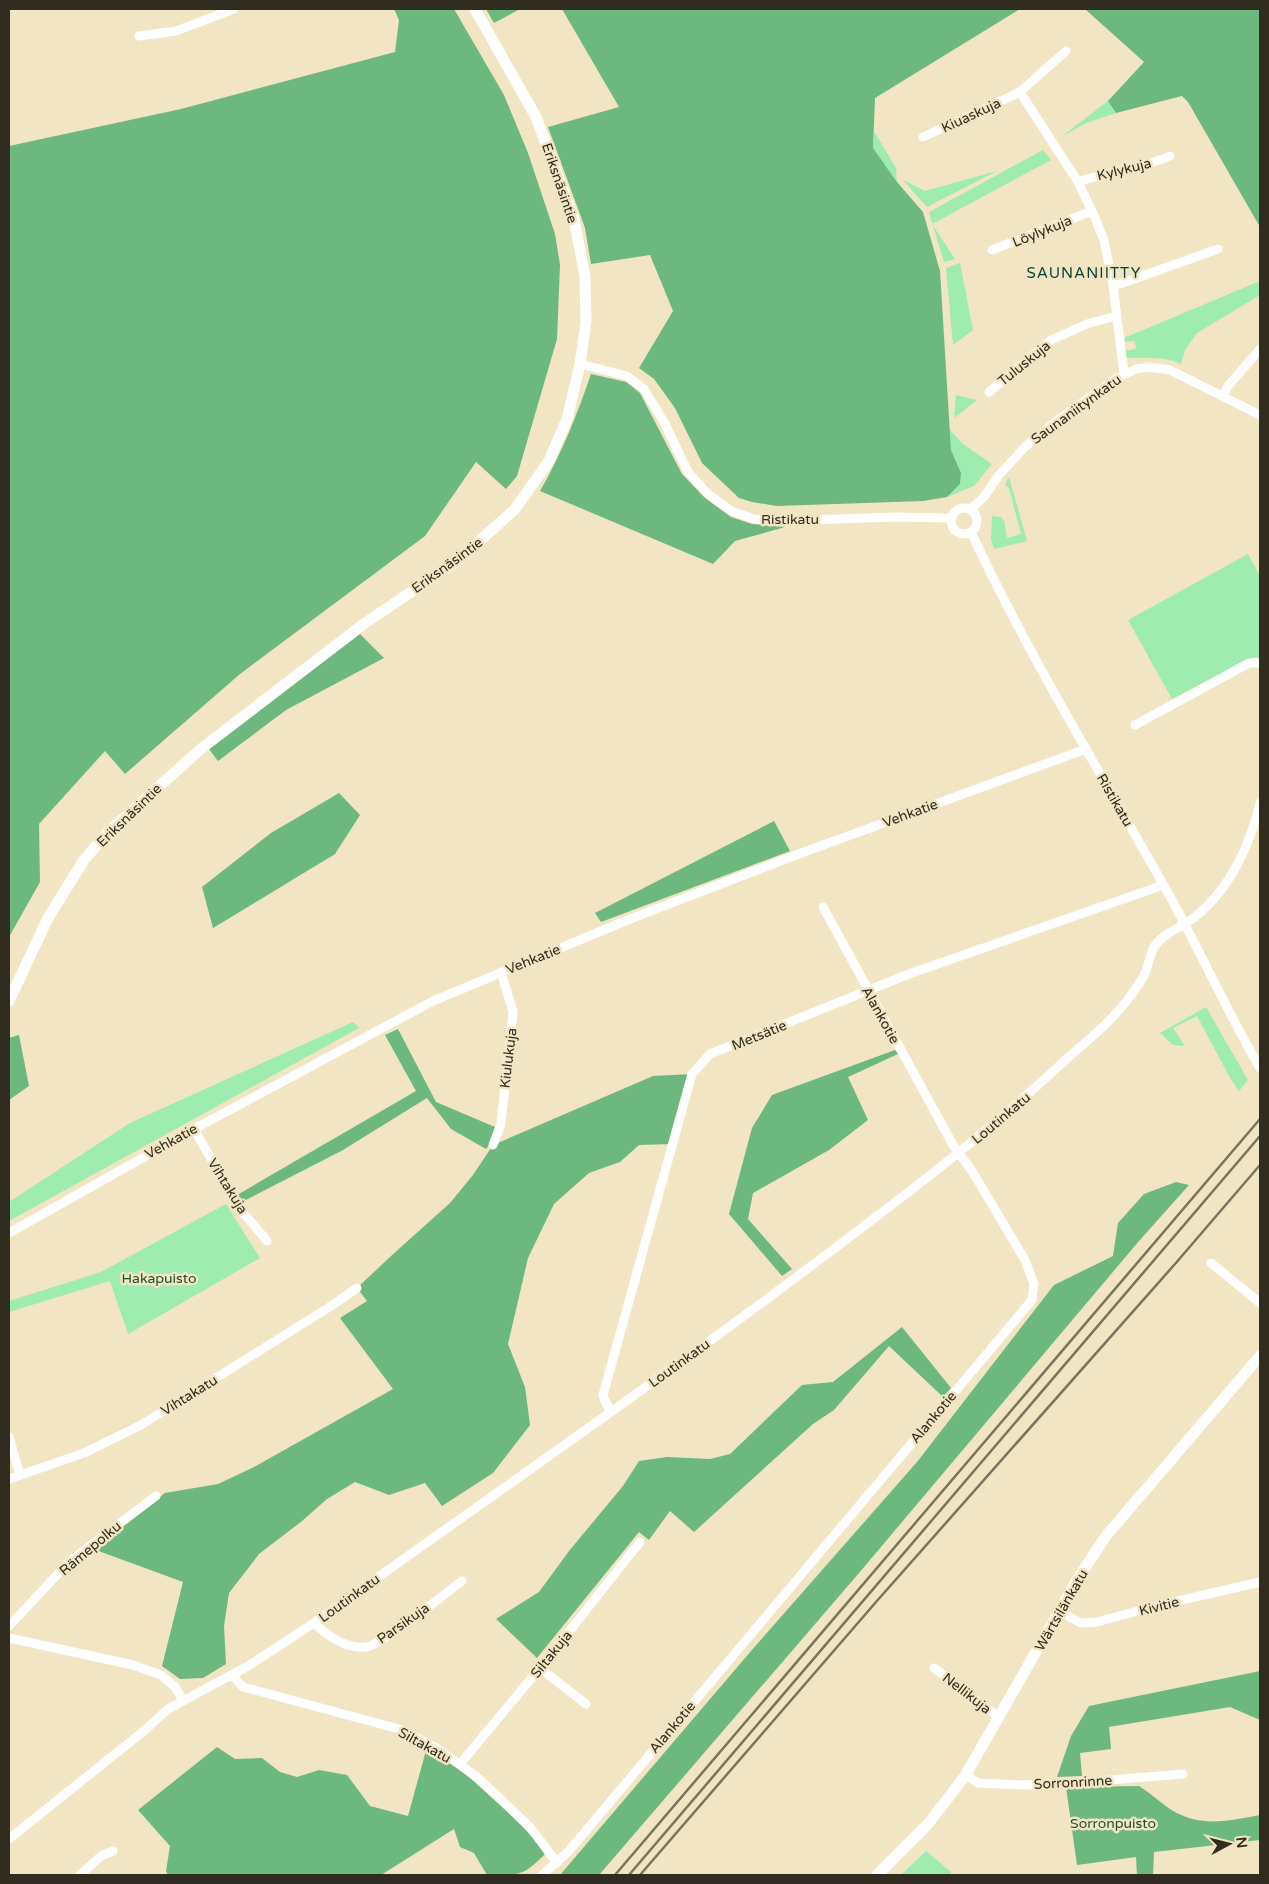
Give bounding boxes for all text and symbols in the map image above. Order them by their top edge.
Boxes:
street label: Kiuaskuja [939,94,1004,137]
street label: Eriksnäsintie [538,141,581,226]
street label: Kylykuja [1095,155,1153,184]
street label: Löylykuja [1010,212,1074,251]
district label: SAUNANIITTY [1027,264,1141,282]
street label: Tuluskuja [995,337,1054,390]
street label: Saunaniitynkatu [1028,371,1125,448]
street label: Ristikatu [761,511,819,528]
street label: Eriksnäsintie [408,534,486,597]
street label: Ristikatu [1093,771,1136,830]
street label: Eriksnäsintie [93,780,165,851]
street label: Vehkatie [880,796,940,831]
street label: Vehkatie [503,941,563,978]
street label: Alankotie [858,984,903,1047]
street label: Metsätie [729,1017,789,1054]
street label: Kiulukuja [496,1027,521,1089]
street label: Loutinkatu [968,1089,1034,1148]
street label: Vehkatie [142,1120,200,1163]
street label: Vihtakuja [204,1155,251,1217]
park label: Hakapuisto [121,1270,197,1287]
street label: Loutinkatu [645,1336,713,1391]
street label: Vihtakatu [158,1371,221,1420]
street label: Alankotie [907,1388,960,1447]
street label: Rämepolku [56,1518,125,1579]
street label: Wärtsilänkatu [1031,1566,1092,1654]
street label: Loutinkatu [315,1571,383,1626]
street label: Kivitie [1137,1593,1181,1620]
street label: Parsikuja [374,1599,433,1648]
street label: Siltakuja [527,1627,576,1682]
street label: Nellikuja [939,1669,994,1718]
street label: Alankotie [646,1698,699,1757]
street label: Siltakatu [395,1724,454,1767]
street label: Sorronrinne [1033,1772,1113,1793]
park label: Sorronpuisto [1070,1815,1156,1832]
north arrow [1204,1819,1254,1869]
text: N [1232,1836,1251,1849]

